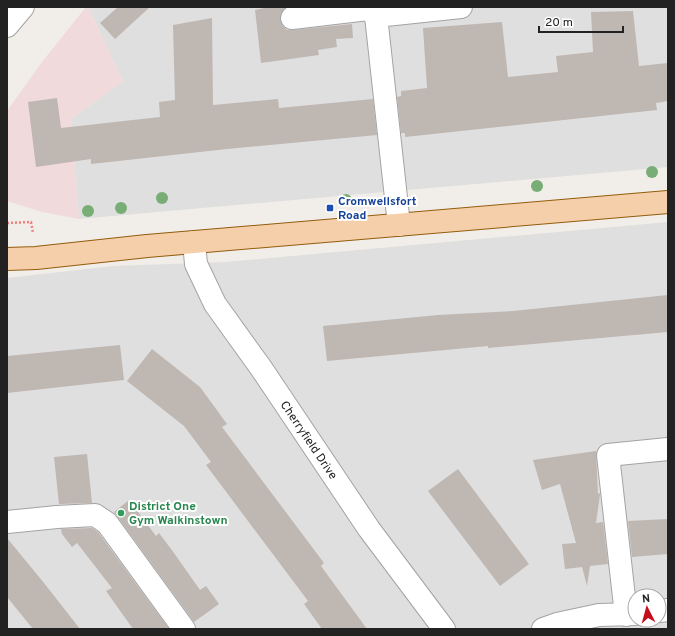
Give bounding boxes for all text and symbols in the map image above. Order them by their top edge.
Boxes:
scale bar [539,8,623,34]
text: 20 m [545,15,573,31]
place label: Cromwellsfort Road [338,194,417,224]
marker: Cromwellsfort Road [325,203,335,213]
street label: Cherryfield Drive [276,398,340,483]
place label: District One Gym Walkinstown [129,499,228,529]
marker: District One Gym Walkinstown [116,508,126,518]
north arrow [627,588,667,628]
text: N [641,592,651,606]

